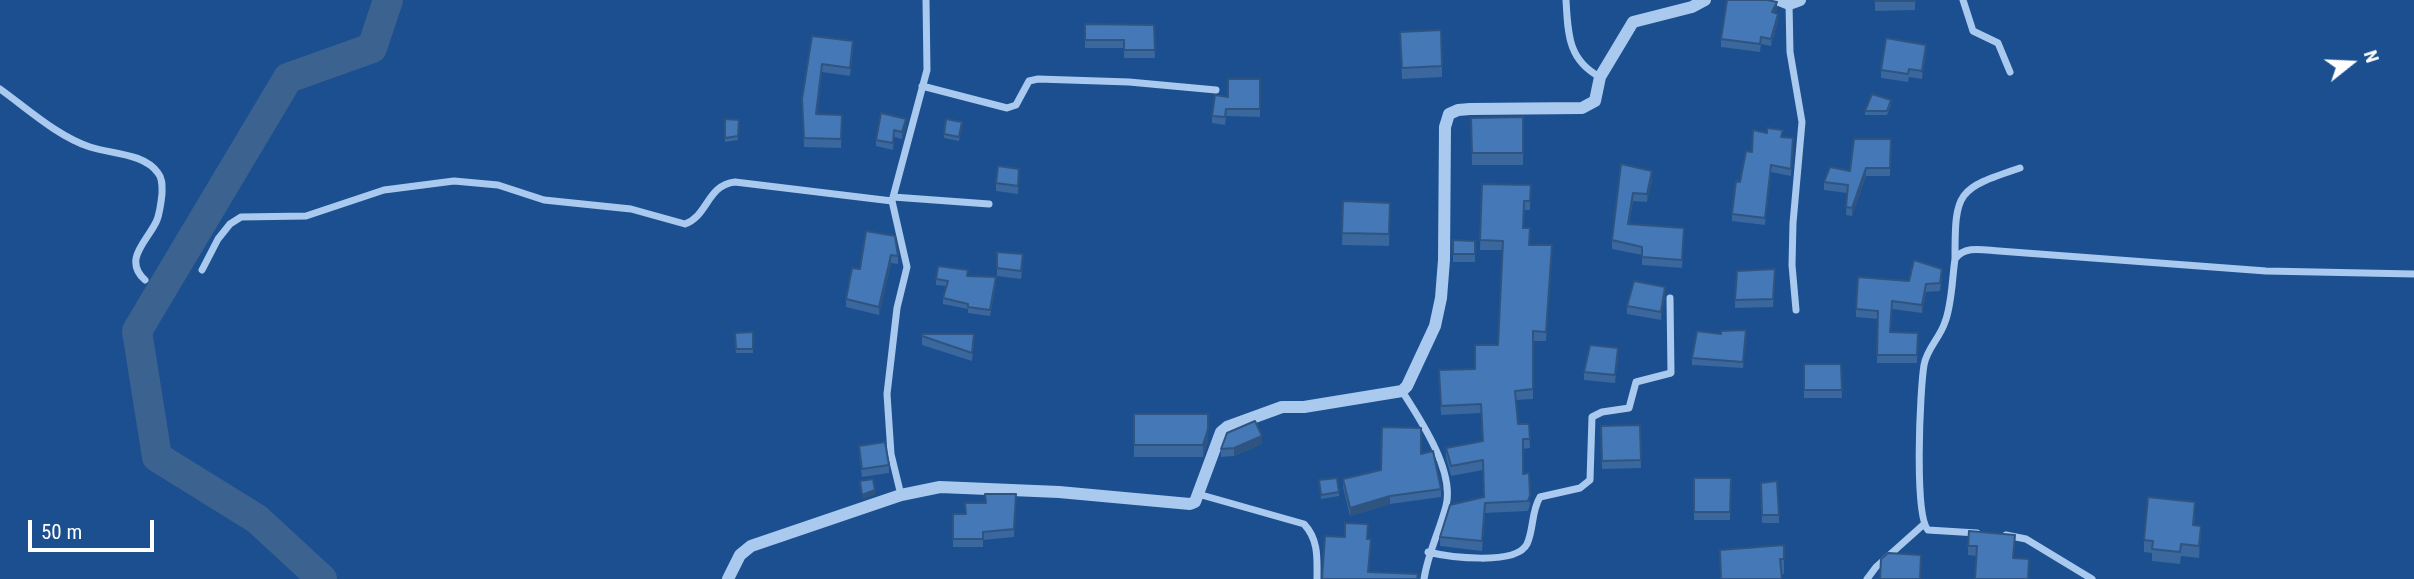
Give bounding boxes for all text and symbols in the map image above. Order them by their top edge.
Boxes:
north arrow [2316,28,2386,98]
text: N [2359,47,2384,65]
scale bar [32,505,158,550]
text: 50 m [41,520,82,544]

